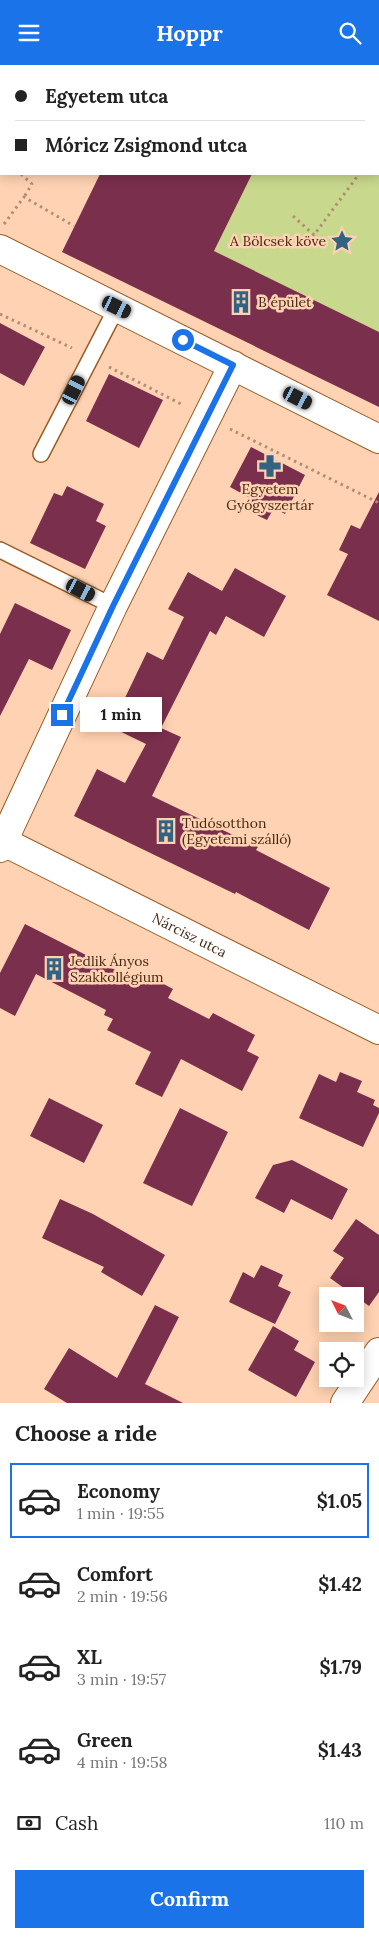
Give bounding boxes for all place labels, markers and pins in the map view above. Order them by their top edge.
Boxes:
place icon: A Bölcsek köve [329,228,355,254]
place label: A Bölcsek köve [229,232,326,250]
building icon: B épület [228,289,254,315]
place label: B épület [258,293,312,311]
pharmacy icon: Egyetem Gyógyszertár [257,453,283,479]
place label: Egyetem Gyógyszertár [226,480,314,514]
place label: Tudósotthon (Egyetemi szálló) [182,814,291,848]
building icon: Tudósotthon (Egyetemi szálló) [153,818,179,844]
place label: Jedlik Ányos Szakkollégium [69,952,164,986]
building icon: Jedlik Ányos Szakkollégium [41,956,67,982]

